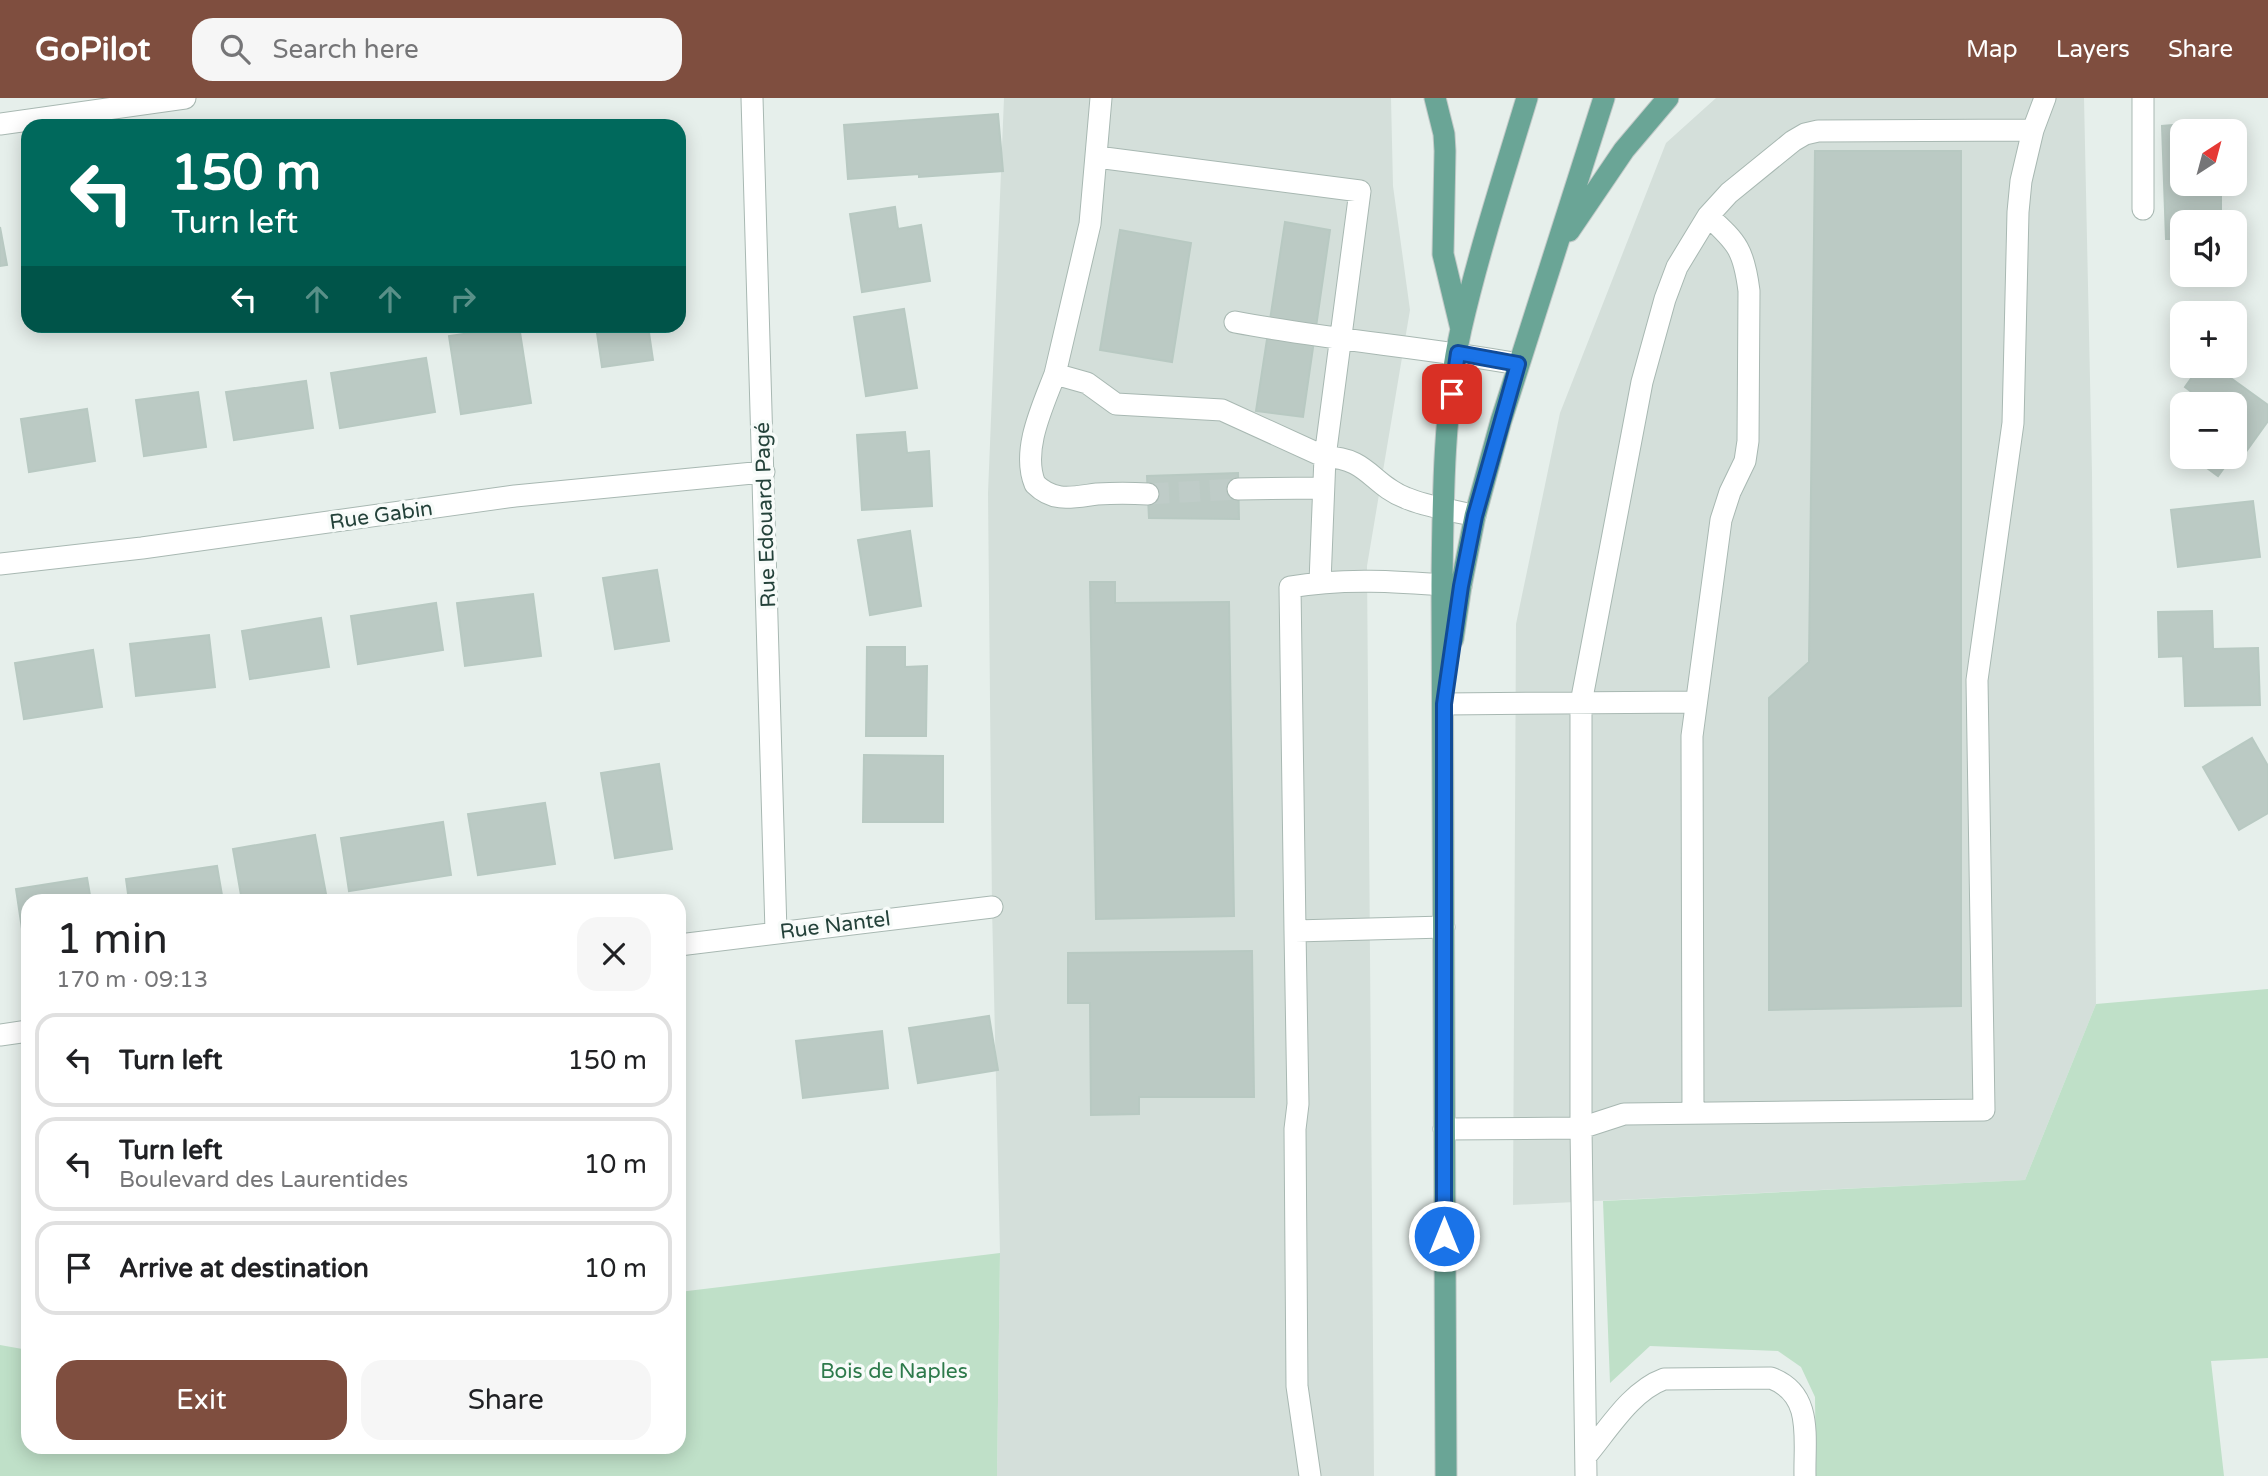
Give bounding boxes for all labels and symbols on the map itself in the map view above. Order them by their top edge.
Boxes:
north arrow [2170,119,2247,196]
pin [1422,364,1482,424]
street label: Rue Edouard Pagé [750,422,781,608]
street label: Rue Gabin [328,496,434,535]
street label: Rue Nantel [778,906,892,945]
position arrow [1407,1199,1481,1273]
park label: Bois de Naples [820,1359,968,1384]

